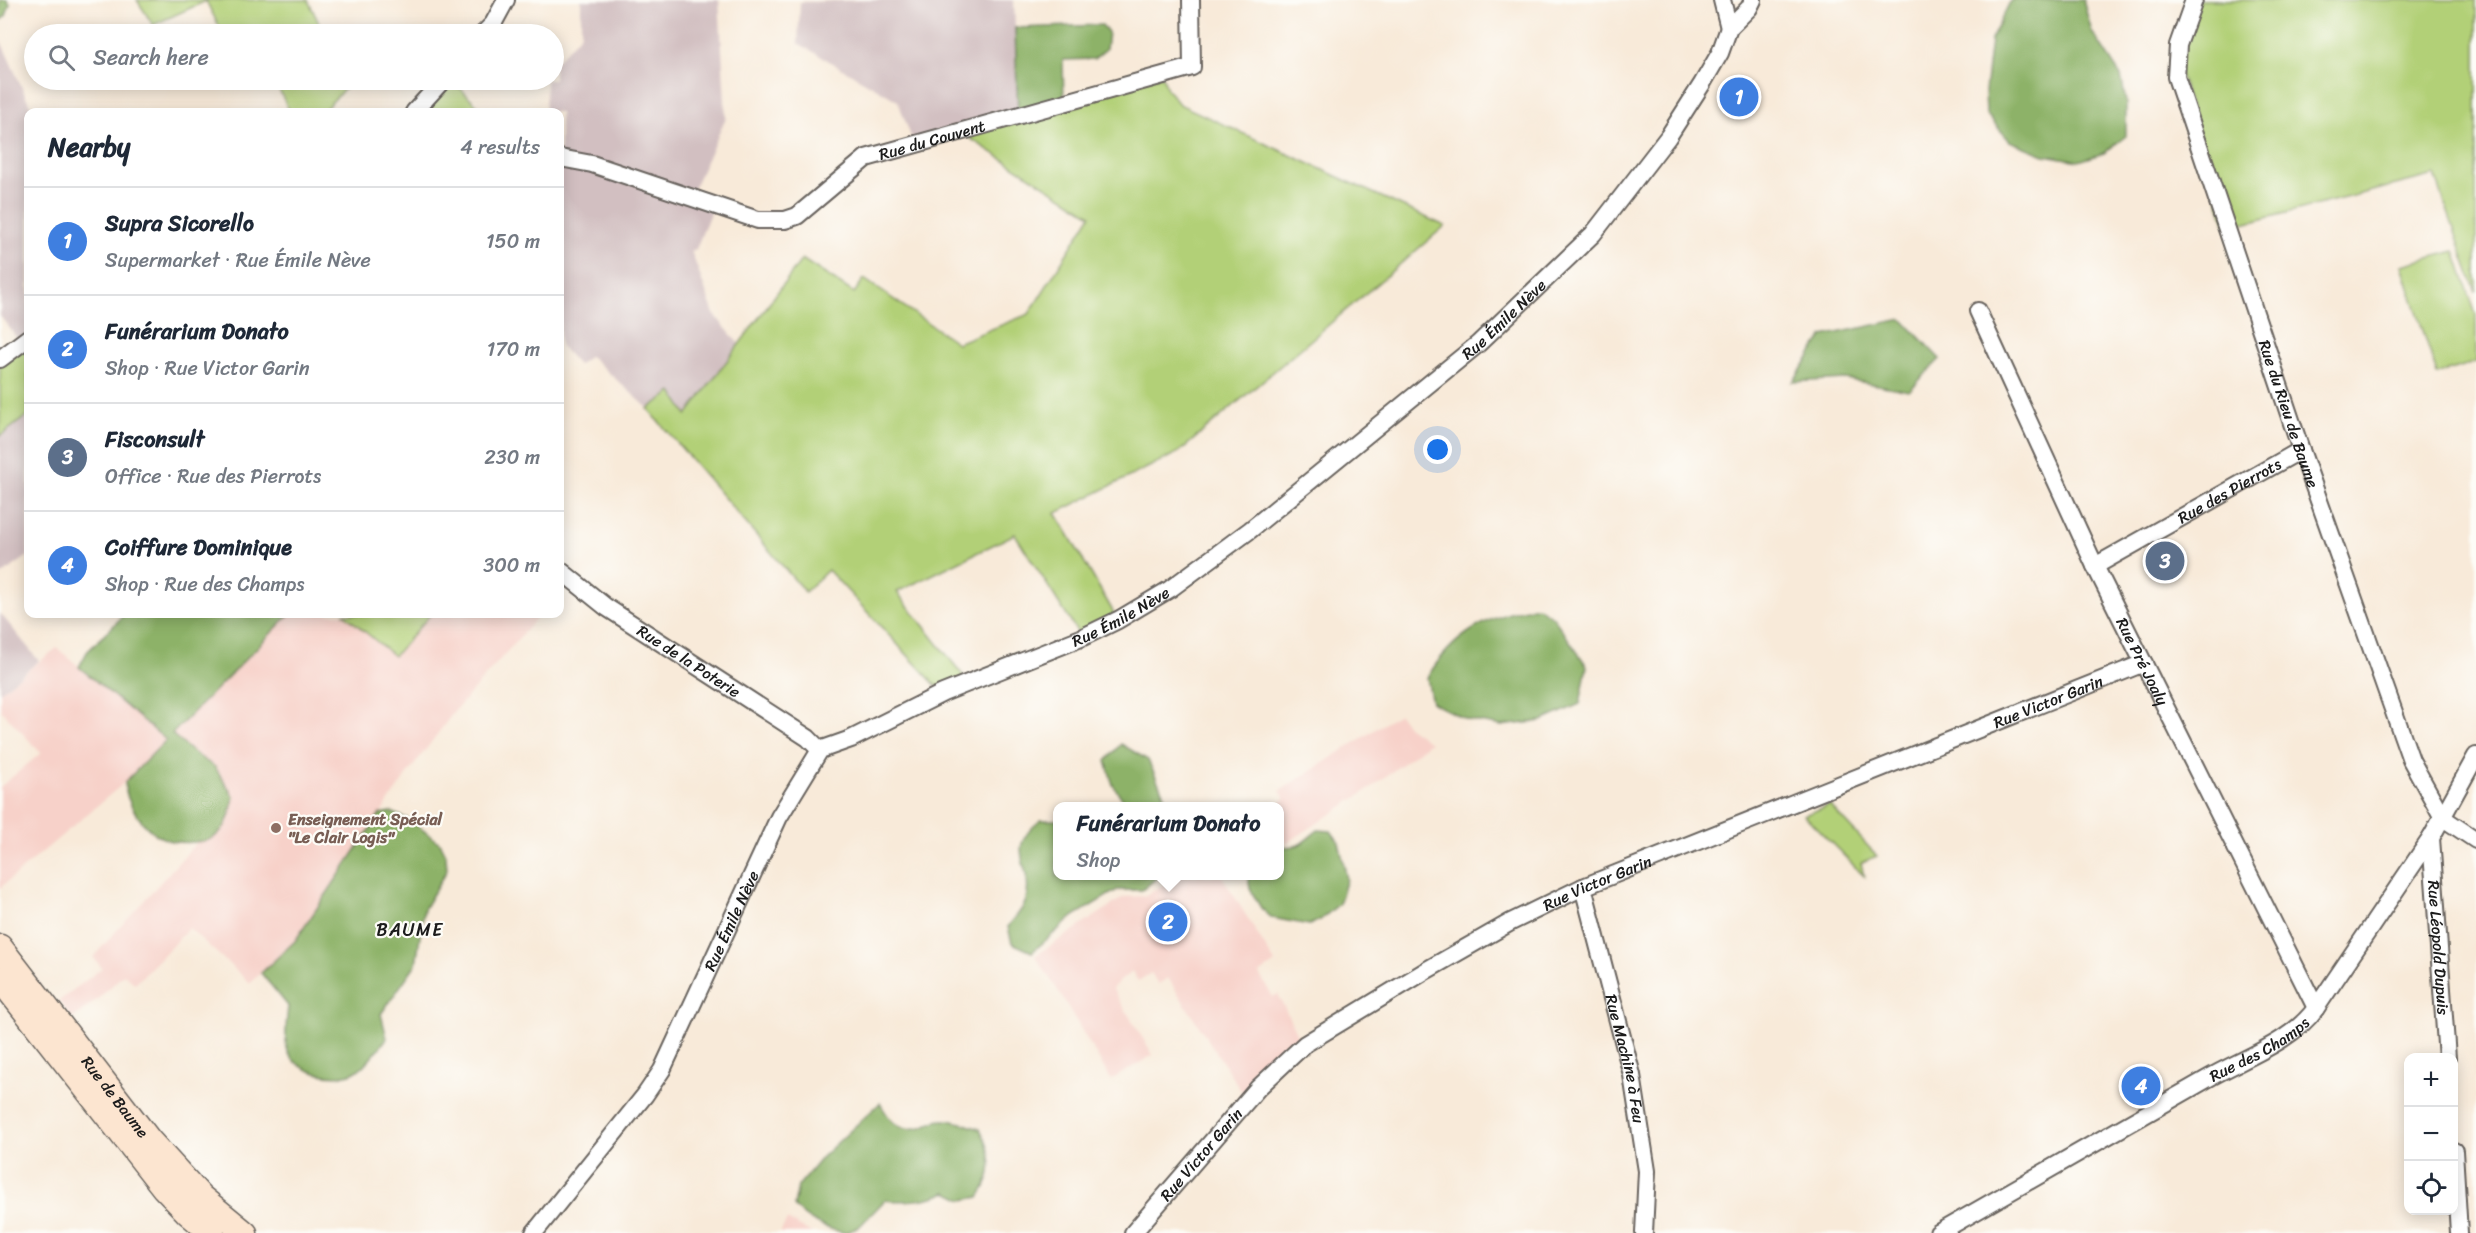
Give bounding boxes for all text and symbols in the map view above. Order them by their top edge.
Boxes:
search box [24,24,564,90]
text: Search here [93,38,209,77]
icon: search [45,41,78,74]
pin: 1 [1720,74,1758,120]
street label: Rue du Couvent [875,111,989,168]
text: Nearby [48,124,130,170]
text: 4 results [460,130,540,165]
text: Supra Sicorello [105,204,254,243]
text: 1 [63,224,72,259]
text: 150 m [486,224,540,259]
text: Supermarket · Rue Émile Nève [105,243,371,278]
street label: Rue Émile Nève [1455,271,1553,367]
text: Funérarium Donato [105,312,289,351]
text: 2 [62,332,73,367]
text: 170 m [487,332,540,367]
street label: Rue du Rieu de Baume [2250,336,2328,492]
text: Shop · Rue Victor Garin [105,351,310,386]
text: Fisconsult [105,420,204,459]
your location [1423,435,1452,464]
text: 3 [62,440,73,475]
text: 230 m [484,440,540,475]
street label: Rue des Pierrots [2172,449,2287,531]
text: Office · Rue des Pierrots [105,459,321,494]
text: Coiffure Dominique [105,528,292,567]
pin: 3 [2146,538,2184,584]
text: 4 [61,548,74,583]
text: 300 m [483,548,540,583]
text: Shop · Rue des Champs [105,567,305,602]
street label: Rue Émile Nève [1067,578,1175,655]
street label: Rue Pré Joaly [2108,612,2177,711]
street label: Rue de la Poterie [631,616,747,705]
street label: Rue Victor Garin [1989,666,2108,736]
popup [1053,802,1284,880]
text: Funérarium Donato [1077,804,1260,843]
place label: Enseignement Spécial "Le Clair Logis" [288,805,443,852]
marker: Enseignement Spécial "Le Clair Logis" [269,821,283,835]
text: Shop [1077,843,1120,878]
street label: Rue Victor Garin [1538,846,1656,919]
street label: Rue Émile Nève [695,865,767,976]
street label: Rue Léopold Dupuis [2420,879,2458,1017]
pin: 2 [1148,900,1188,944]
district label: BAUME [376,914,444,946]
street label: Rue Machine à Feu [1597,991,1654,1126]
street label: Rue des Champs [2203,1009,2317,1090]
street label: Rue de Baume [74,1049,157,1144]
map controls [2404,1053,2458,1215]
button: + [2404,1053,2458,1107]
pin: 4 [2122,1064,2160,1108]
street label: Rue Victor Garin [1152,1101,1250,1208]
button: − [2404,1107,2458,1161]
button: locate [2404,1161,2458,1215]

